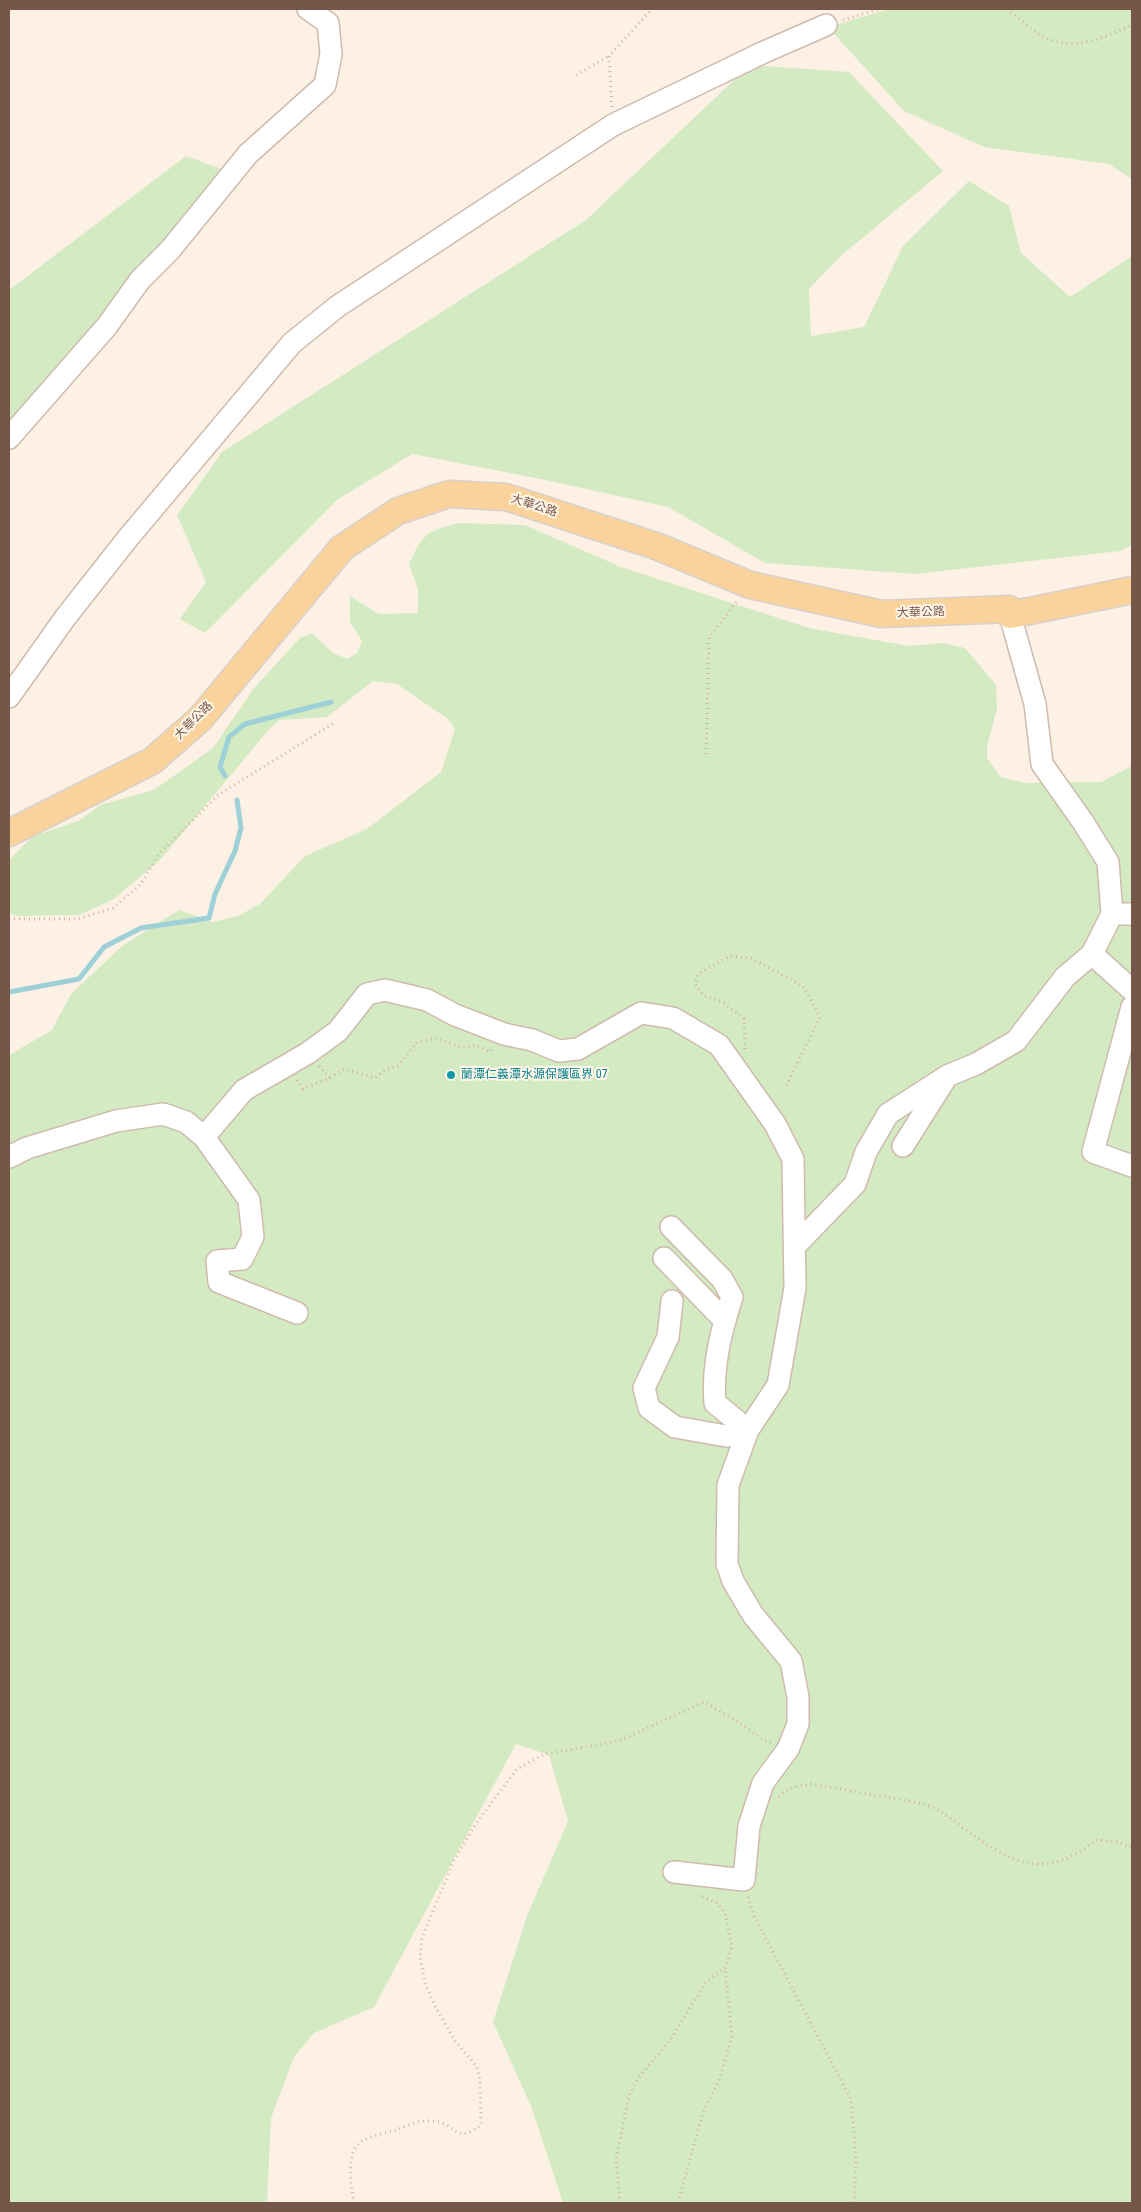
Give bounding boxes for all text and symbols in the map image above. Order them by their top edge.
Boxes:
street label: 大華公路 [509,492,559,520]
street label: 大華公路 [897,605,945,621]
street label: 大華公路 [172,699,216,743]
place label: 蘭潭仁義潭水源保護區界 07 [461,1068,608,1082]
marker: 蘭潭仁義潭水源保護區界 07 [445,1069,457,1081]

